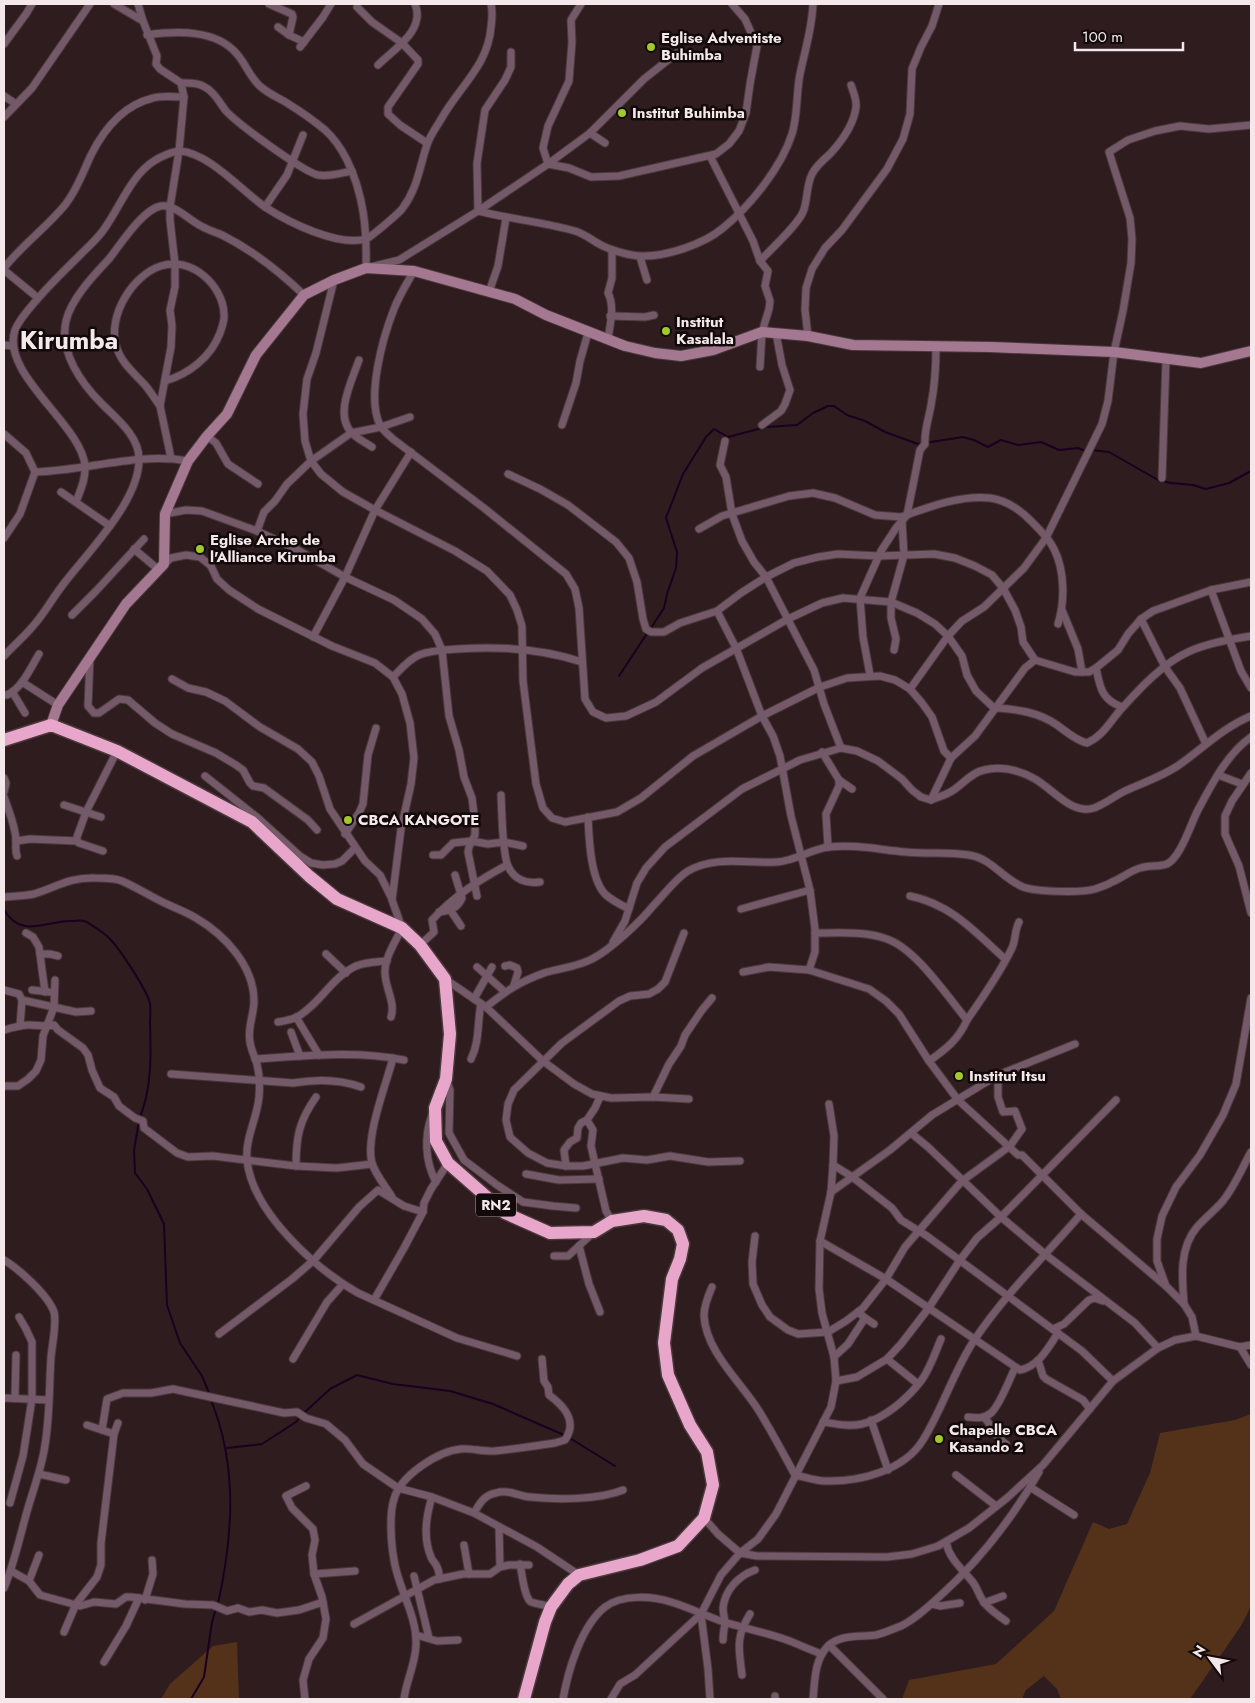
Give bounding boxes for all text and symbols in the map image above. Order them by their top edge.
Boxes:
scale bar [1075,20,1182,52]
text: 100 m [1082,26,1123,48]
place label: Eglise Adventiste Buhimba [661,27,782,66]
marker: Eglise Adventiste Buhimba [645,41,657,53]
place label: Institut Buhimba [632,102,745,124]
marker: Institut Buhimba [616,107,628,119]
place label: Institut Kasalala [676,311,734,350]
district label: Kirumba [20,322,118,358]
marker: Institut Kasalala [660,325,672,337]
place label: Eglise Arche de l'Alliance Kirumba [210,529,336,568]
marker: Eglise Arche de l'Alliance Kirumba [194,543,206,555]
place label: CBCA KANGOTE [358,809,479,831]
marker: CBCA KANGOTE [342,814,354,826]
place label: Institut Itsu [969,1065,1046,1087]
marker: Institut Itsu [953,1070,965,1082]
road number: RN2 [476,1194,516,1216]
place label: Chapelle CBCA Kasando 2 [949,1419,1058,1458]
marker: Chapelle CBCA Kasando 2 [933,1433,945,1445]
north arrow [1185,1633,1235,1683]
text: N [1188,1641,1210,1661]

